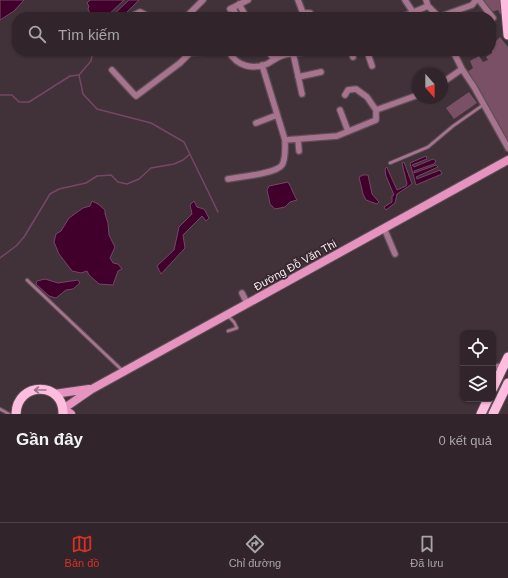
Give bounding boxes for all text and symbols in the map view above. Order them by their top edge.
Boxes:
search box [12,12,496,56]
icon: search [26,23,48,45]
text: Tìm kiếm [58,26,120,43]
north arrow [412,68,448,104]
street label: Đường Đỗ Văn Thi [252,237,338,293]
map controls [460,330,496,402]
button: locate [460,330,496,366]
button: layers [460,366,496,402]
one-way arrow [34,386,47,394]
text: Gần đây [16,430,83,449]
text: 0 kết quả [439,433,492,448]
tab: Bản đồ [65,533,99,569]
tab: Chỉ đường [229,533,281,569]
tab: Đã lưu [410,533,443,569]

